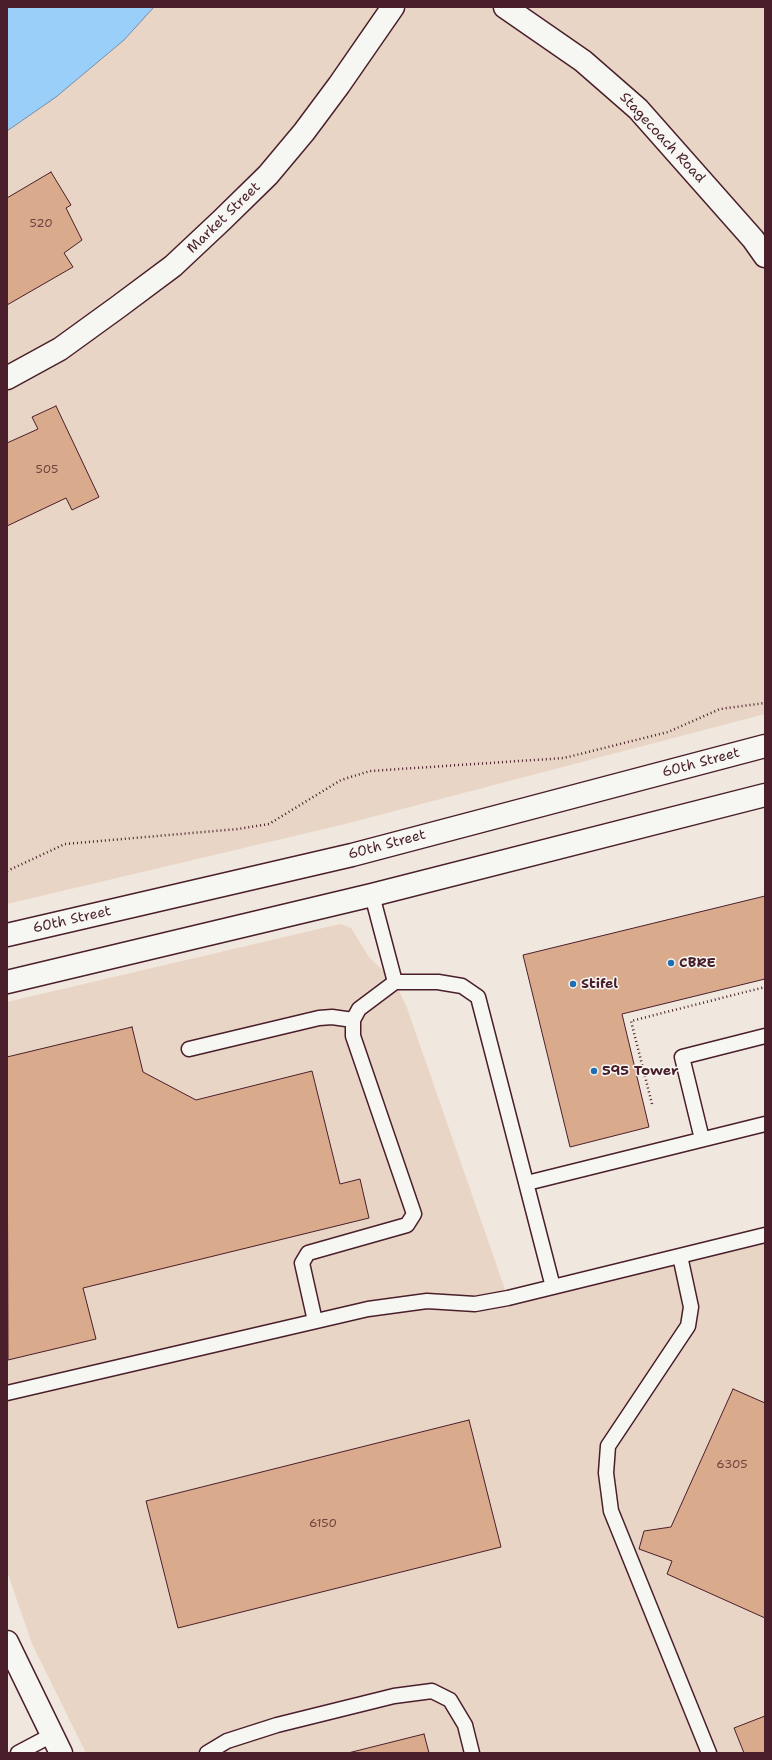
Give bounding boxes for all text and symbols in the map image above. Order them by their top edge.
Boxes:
street label: Stagecoach Road [616,89,708,187]
street label: Market Street [184,179,264,257]
house number: 520 [29,217,53,231]
house number: 505 [36,463,58,477]
street label: 60th Street [660,745,742,781]
street label: 60th Street [346,827,428,863]
street label: 60th Street [31,903,113,937]
place label: CBRE [679,955,716,971]
marker: CBRE [666,958,676,968]
place label: Stifel [581,976,618,992]
marker: Stifel [568,979,578,989]
place label: 595 Tower [602,1063,679,1079]
marker: 595 Tower [589,1066,599,1076]
house number: 6305 [716,1458,748,1472]
house number: 6150 [309,1517,337,1531]

